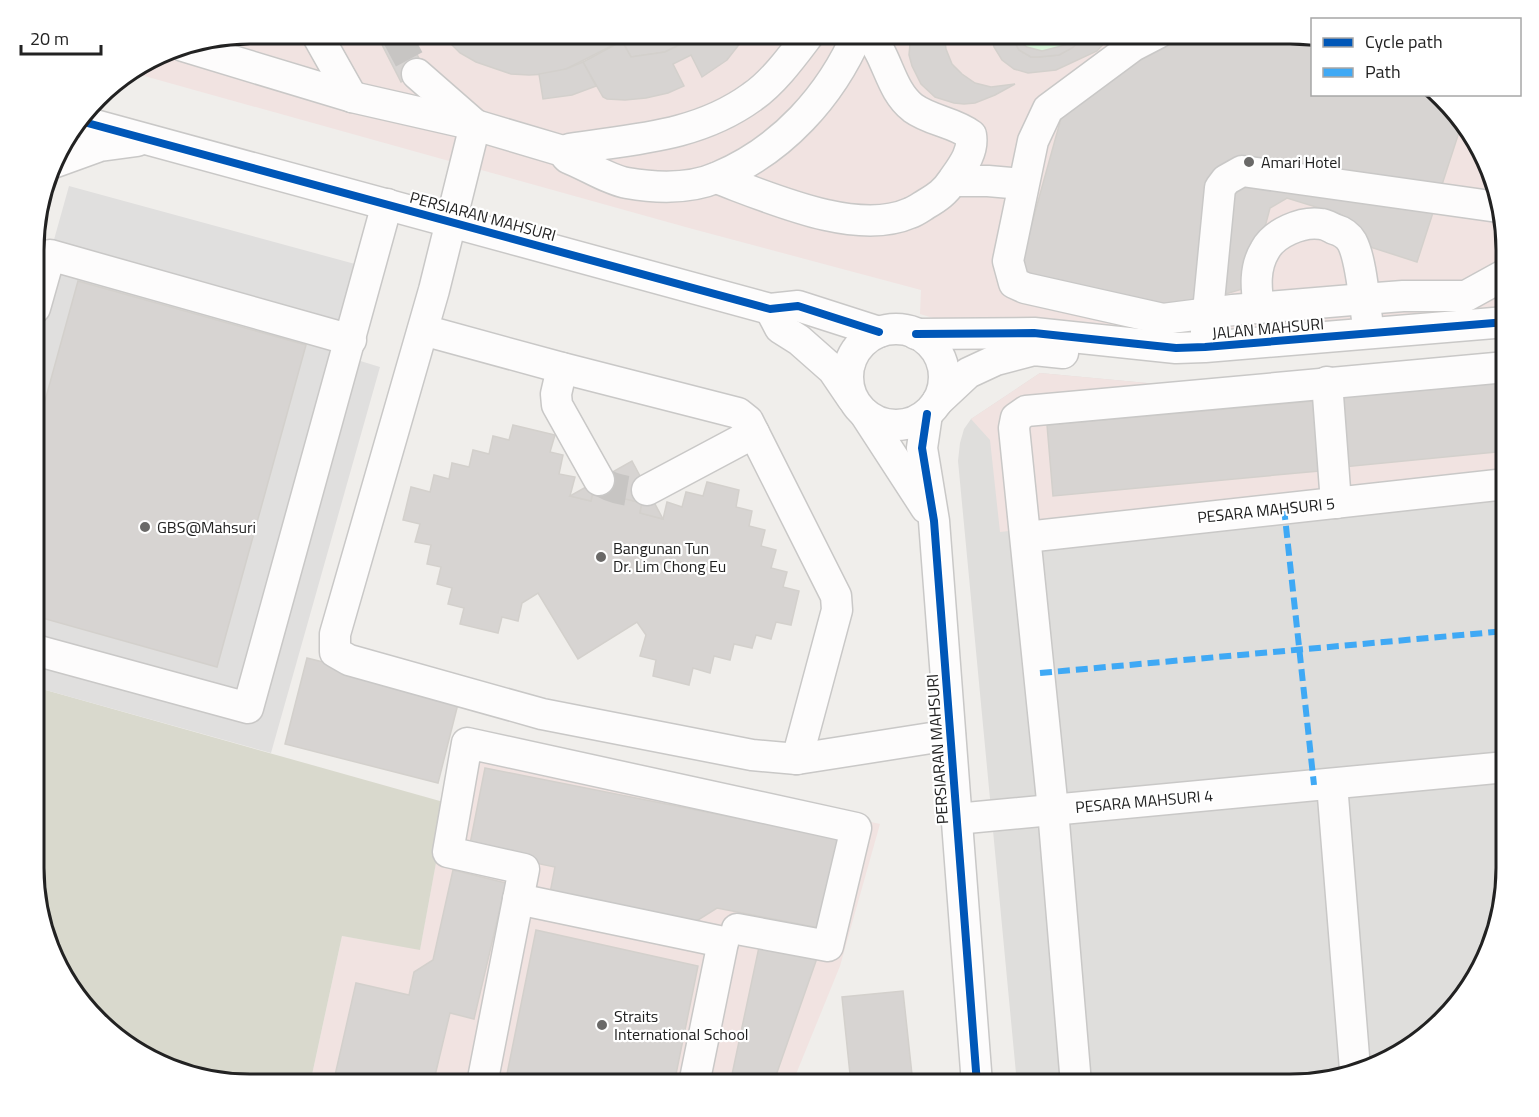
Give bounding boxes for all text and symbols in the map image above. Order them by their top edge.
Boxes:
scale bar [21,18,100,56]
legend [1311,18,1521,96]
text: 20 m [30,25,69,52]
text: Cycle path [1365,28,1443,55]
text: Path [1365,58,1401,85]
place label: Amari Hotel [1261,150,1341,174]
marker: Amari Hotel [1242,155,1256,169]
street label: PERSIARAN MAHSURI [407,185,559,247]
street label: JALAN MAHSURI [1211,311,1325,345]
street label: PESARA MAHSURI 5 [1196,491,1336,529]
place label: GBS@Mahsuri [157,515,256,539]
marker: GBS@Mahsuri [138,520,152,534]
place label: Bangunan Tun Dr. Lim Chong Eu [613,536,726,578]
marker: Bangunan Tun Dr. Lim Chong Eu [594,550,608,564]
street label: PERSIARAN MAHSURI [920,673,954,825]
street label: PESARA MAHSURI 4 [1074,783,1214,819]
place label: Straits International School [614,1004,749,1046]
marker: Straits International School [595,1018,609,1032]

